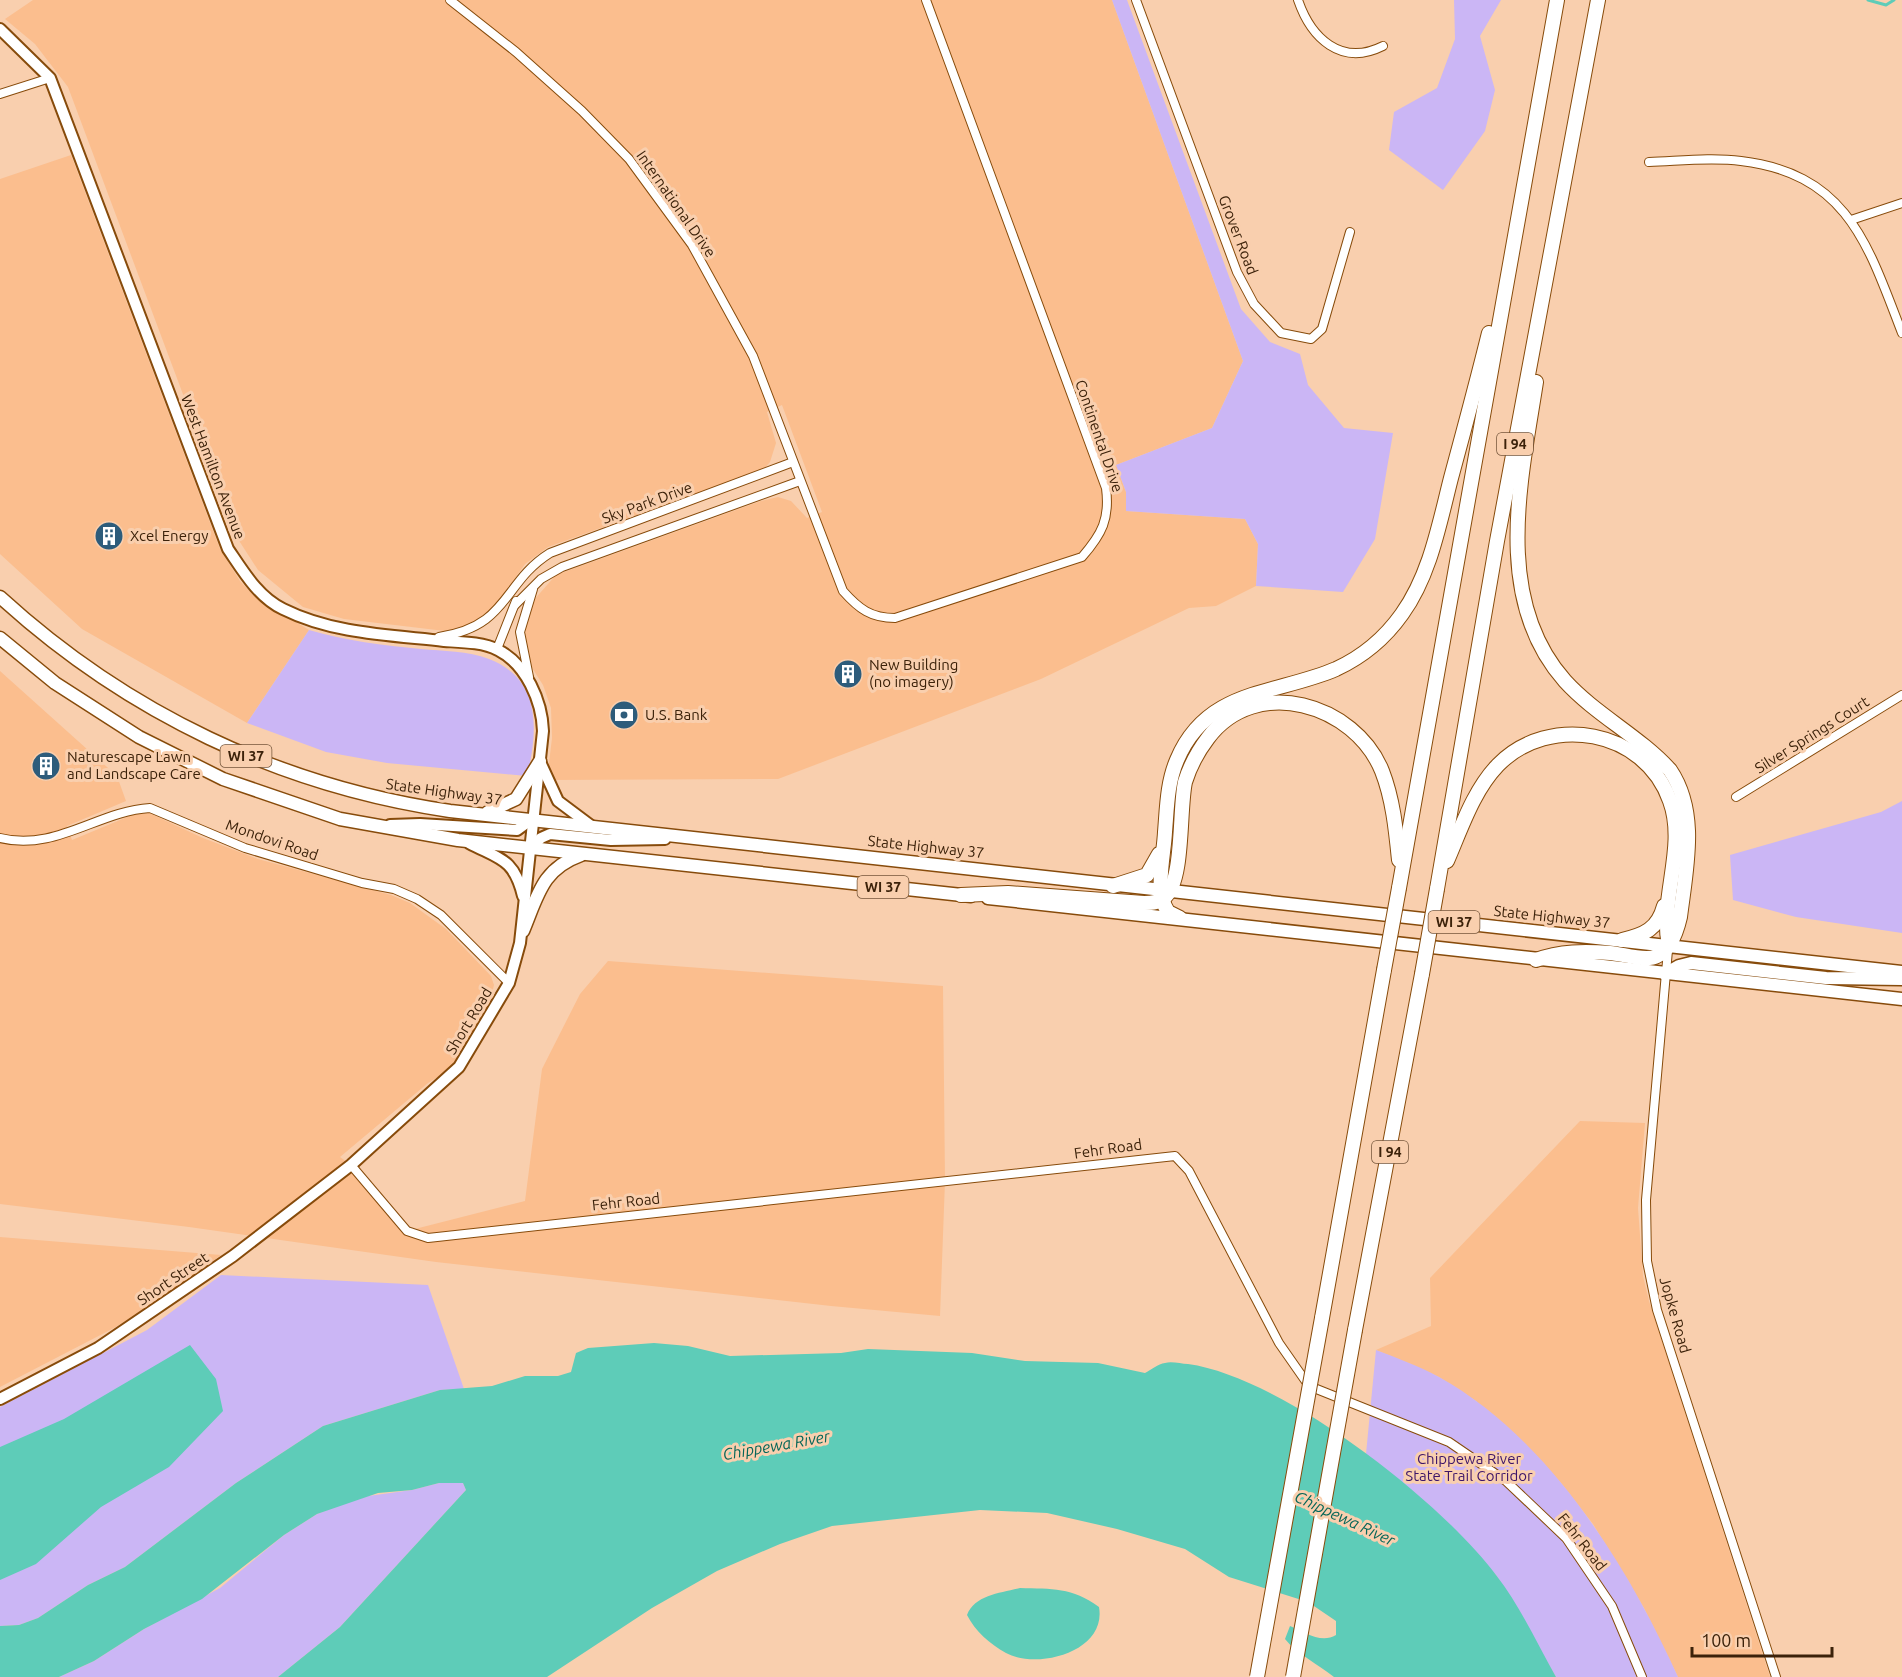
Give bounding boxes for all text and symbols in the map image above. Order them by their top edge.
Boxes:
street label: International Drive [633,147,719,260]
street label: Grover Road [1216,193,1261,277]
street label: Continental Drive [1072,377,1127,494]
street label: West Hamilton Avenue [178,392,249,542]
road number: I 94 [1497,433,1533,455]
street label: Sky Park Drive [599,478,694,527]
building icon: Xcel Energy [93,520,125,552]
place label: Xcel Energy [130,527,208,544]
place label: New Building (no imagery) [869,656,958,690]
building icon: New Building (no imagery) [832,658,864,690]
street label: Silver Springs Court [1752,693,1872,777]
bank icon: U.S. Bank [608,699,640,731]
place label: U.S. Bank [645,706,708,723]
road number: WI 37 [220,745,272,767]
place label: Naturescape Lawn and Landscape Care [67,748,201,782]
building icon: Naturescape Lawn and Landscape Care [30,750,62,782]
street label: State Highway 37 [385,775,503,808]
street label: Mondovi Road [224,816,321,863]
street label: State Highway 37 [867,832,985,861]
road number: WI 37 [858,876,908,898]
street label: State Highway 37 [1493,902,1611,931]
road number: WI 37 [1428,911,1480,933]
street label: Short Road [442,984,495,1057]
street label: Fehr Road [1073,1135,1143,1162]
road number: I 94 [1372,1141,1408,1163]
street label: Fehr Road [591,1189,661,1214]
street label: Short Street [134,1249,212,1309]
street label: Jopke Road [1656,1275,1694,1355]
water label: Chippewa River [721,1427,832,1463]
park label: Chippewa River State Trail Corridor [1405,1450,1533,1484]
water label: Chippewa River [1292,1487,1399,1549]
street label: Fehr Road [1555,1510,1610,1574]
scale bar [1692,1620,1832,1658]
text: 100 m [1701,1630,1751,1650]

